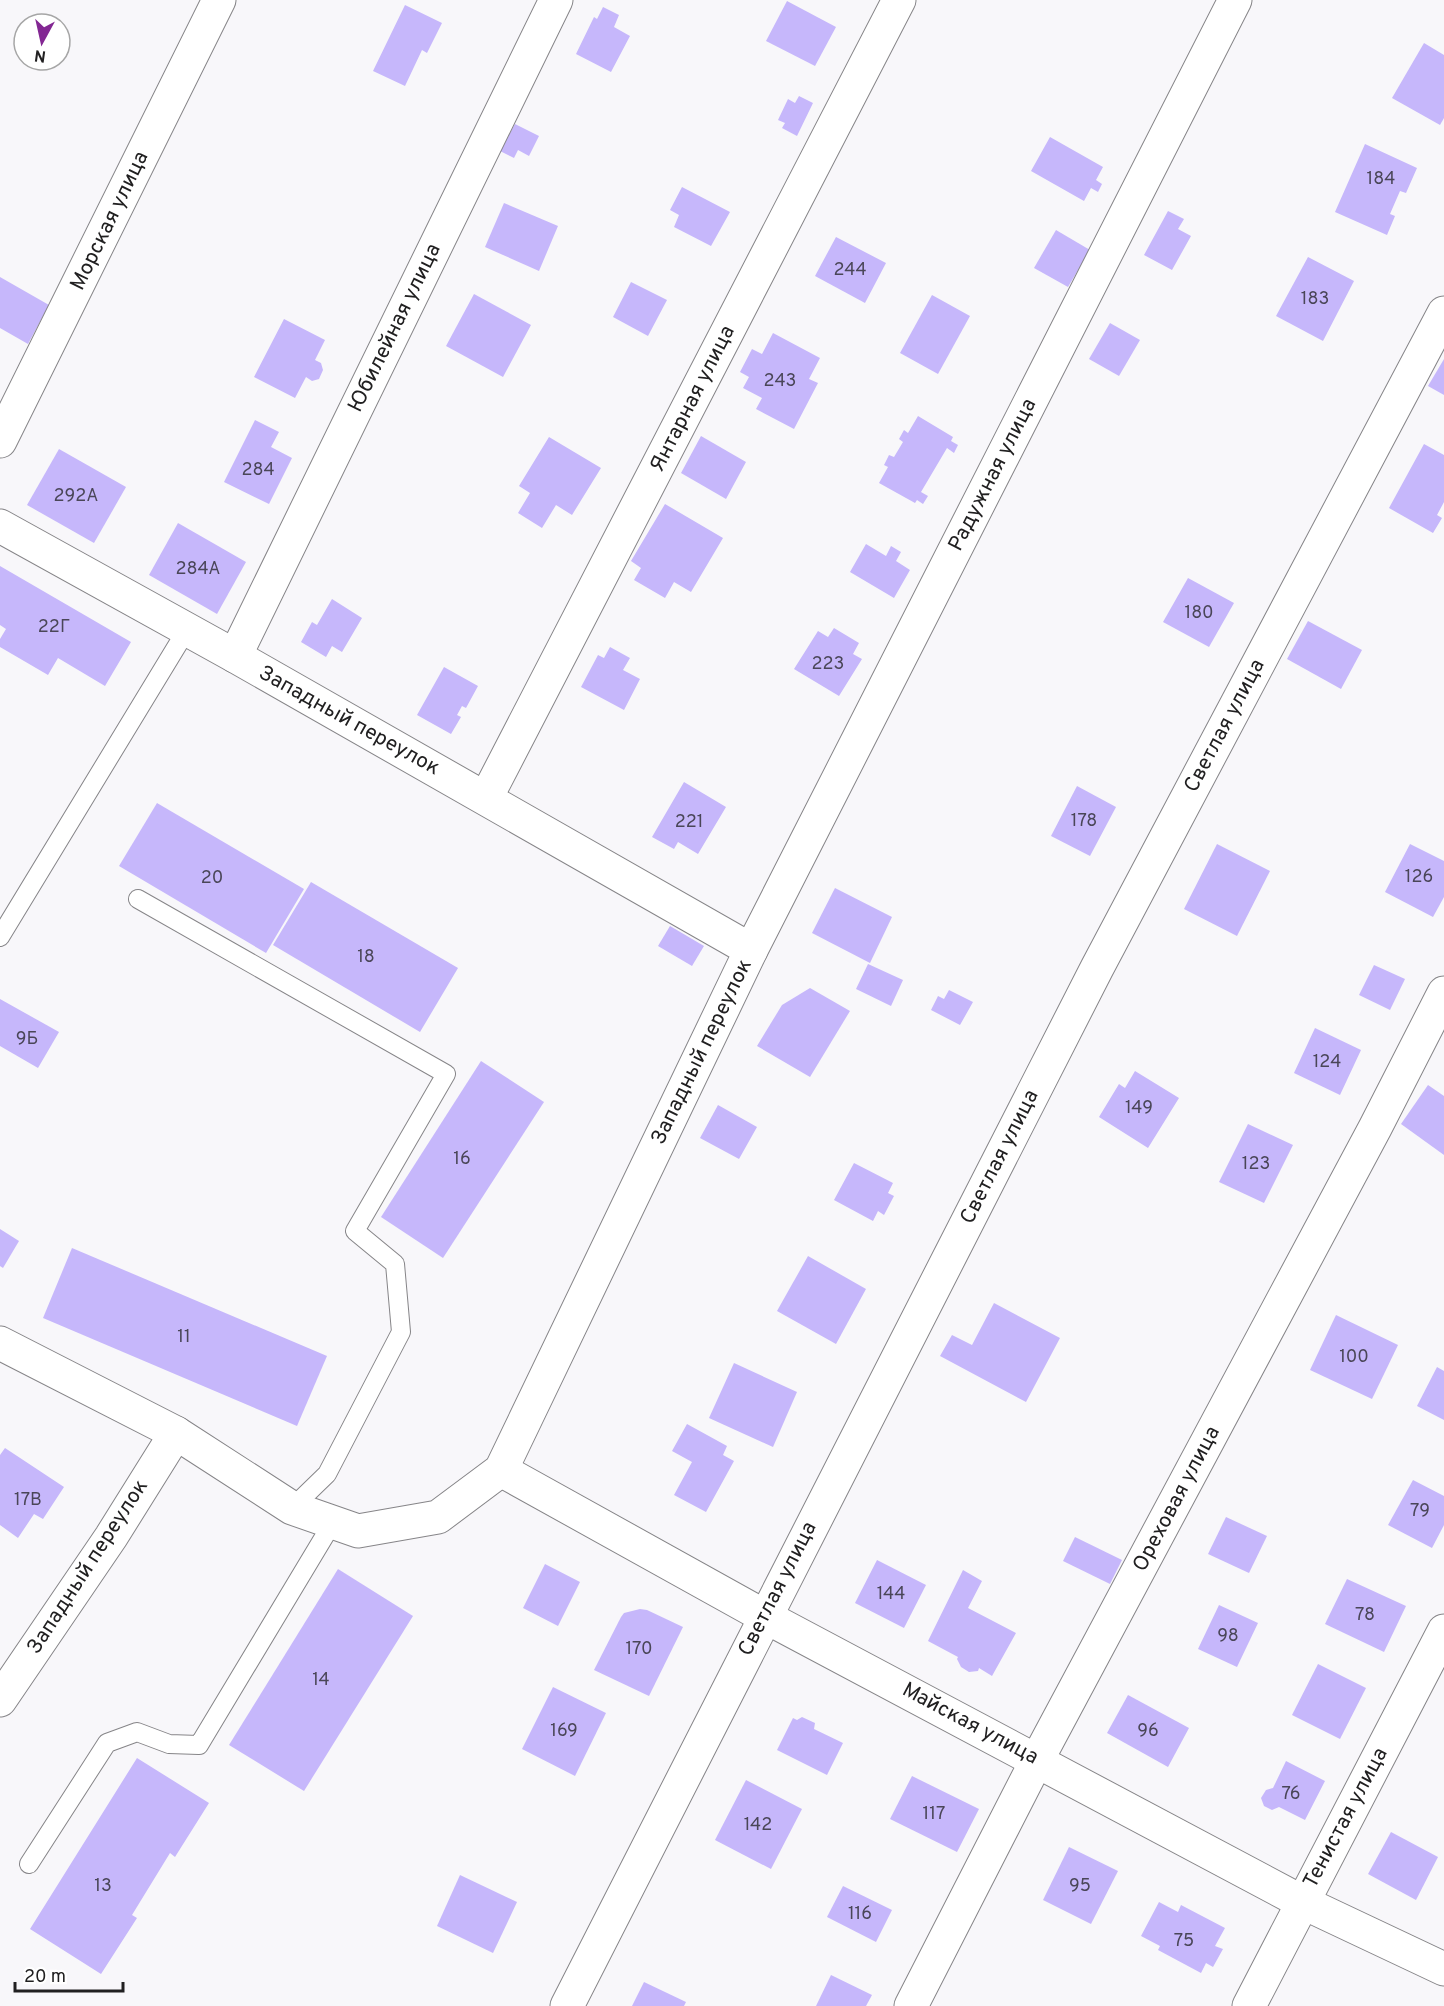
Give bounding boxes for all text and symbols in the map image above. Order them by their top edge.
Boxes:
north arrow [12,12,72,72]
text: N [33,44,47,66]
street label: Морская улица [65,147,155,295]
house number: 184 [1367,168,1395,191]
street label: Юбилейная улица [343,239,447,417]
house number: 244 [833,259,867,282]
house number: 183 [1301,288,1329,311]
street label: Янтарная улица [644,321,742,477]
house number: 243 [764,370,796,393]
street label: Радужная улица [943,394,1043,556]
house number: 284 [241,459,275,482]
house number: 292А [53,485,99,508]
house number: 284А [175,558,221,581]
house number: 180 [1184,602,1214,625]
house number: 22Г [38,616,70,639]
house number: 223 [812,653,844,676]
street label: Светлая улица [1178,655,1272,797]
street label: Западный переулок [254,660,444,782]
house number: 178 [1071,810,1097,833]
house number: 221 [675,811,703,834]
house number: 126 [1405,866,1433,889]
house number: 20 [201,867,223,890]
house number: 18 [357,946,375,969]
street label: Западный переулок [645,955,759,1149]
house number: 9Б [16,1028,38,1051]
house number: 124 [1313,1051,1341,1074]
street label: Светлая улица [955,1085,1045,1229]
house number: 149 [1125,1097,1153,1120]
house number: 16 [453,1148,471,1171]
house number: 123 [1242,1153,1270,1176]
house number: 11 [177,1326,191,1349]
house number: 100 [1339,1346,1369,1369]
street label: Ореховая улица [1127,1422,1227,1576]
street label: Западный переулок [21,1474,155,1660]
house number: 17В [14,1489,42,1512]
house number: 79 [1410,1500,1430,1523]
street label: Светлая улица [733,1517,823,1661]
house number: 144 [877,1583,905,1606]
house number: 78 [1355,1604,1375,1627]
house number: 98 [1217,1625,1239,1648]
house number: 170 [625,1638,653,1661]
house number: 14 [312,1669,330,1692]
street label: Майская улица [897,1677,1043,1771]
house number: 169 [550,1720,578,1743]
house number: 96 [1137,1720,1159,1743]
street label: Тенистая улица [1298,1743,1394,1893]
house number: 76 [1281,1783,1301,1806]
house number: 117 [923,1803,945,1826]
house number: 142 [744,1814,772,1837]
house number: 13 [94,1875,112,1898]
house number: 95 [1069,1875,1091,1898]
house number: 116 [848,1903,872,1926]
house number: 75 [1174,1930,1194,1953]
scale bar [15,1955,123,1993]
text: 20 m [24,1966,66,1989]

